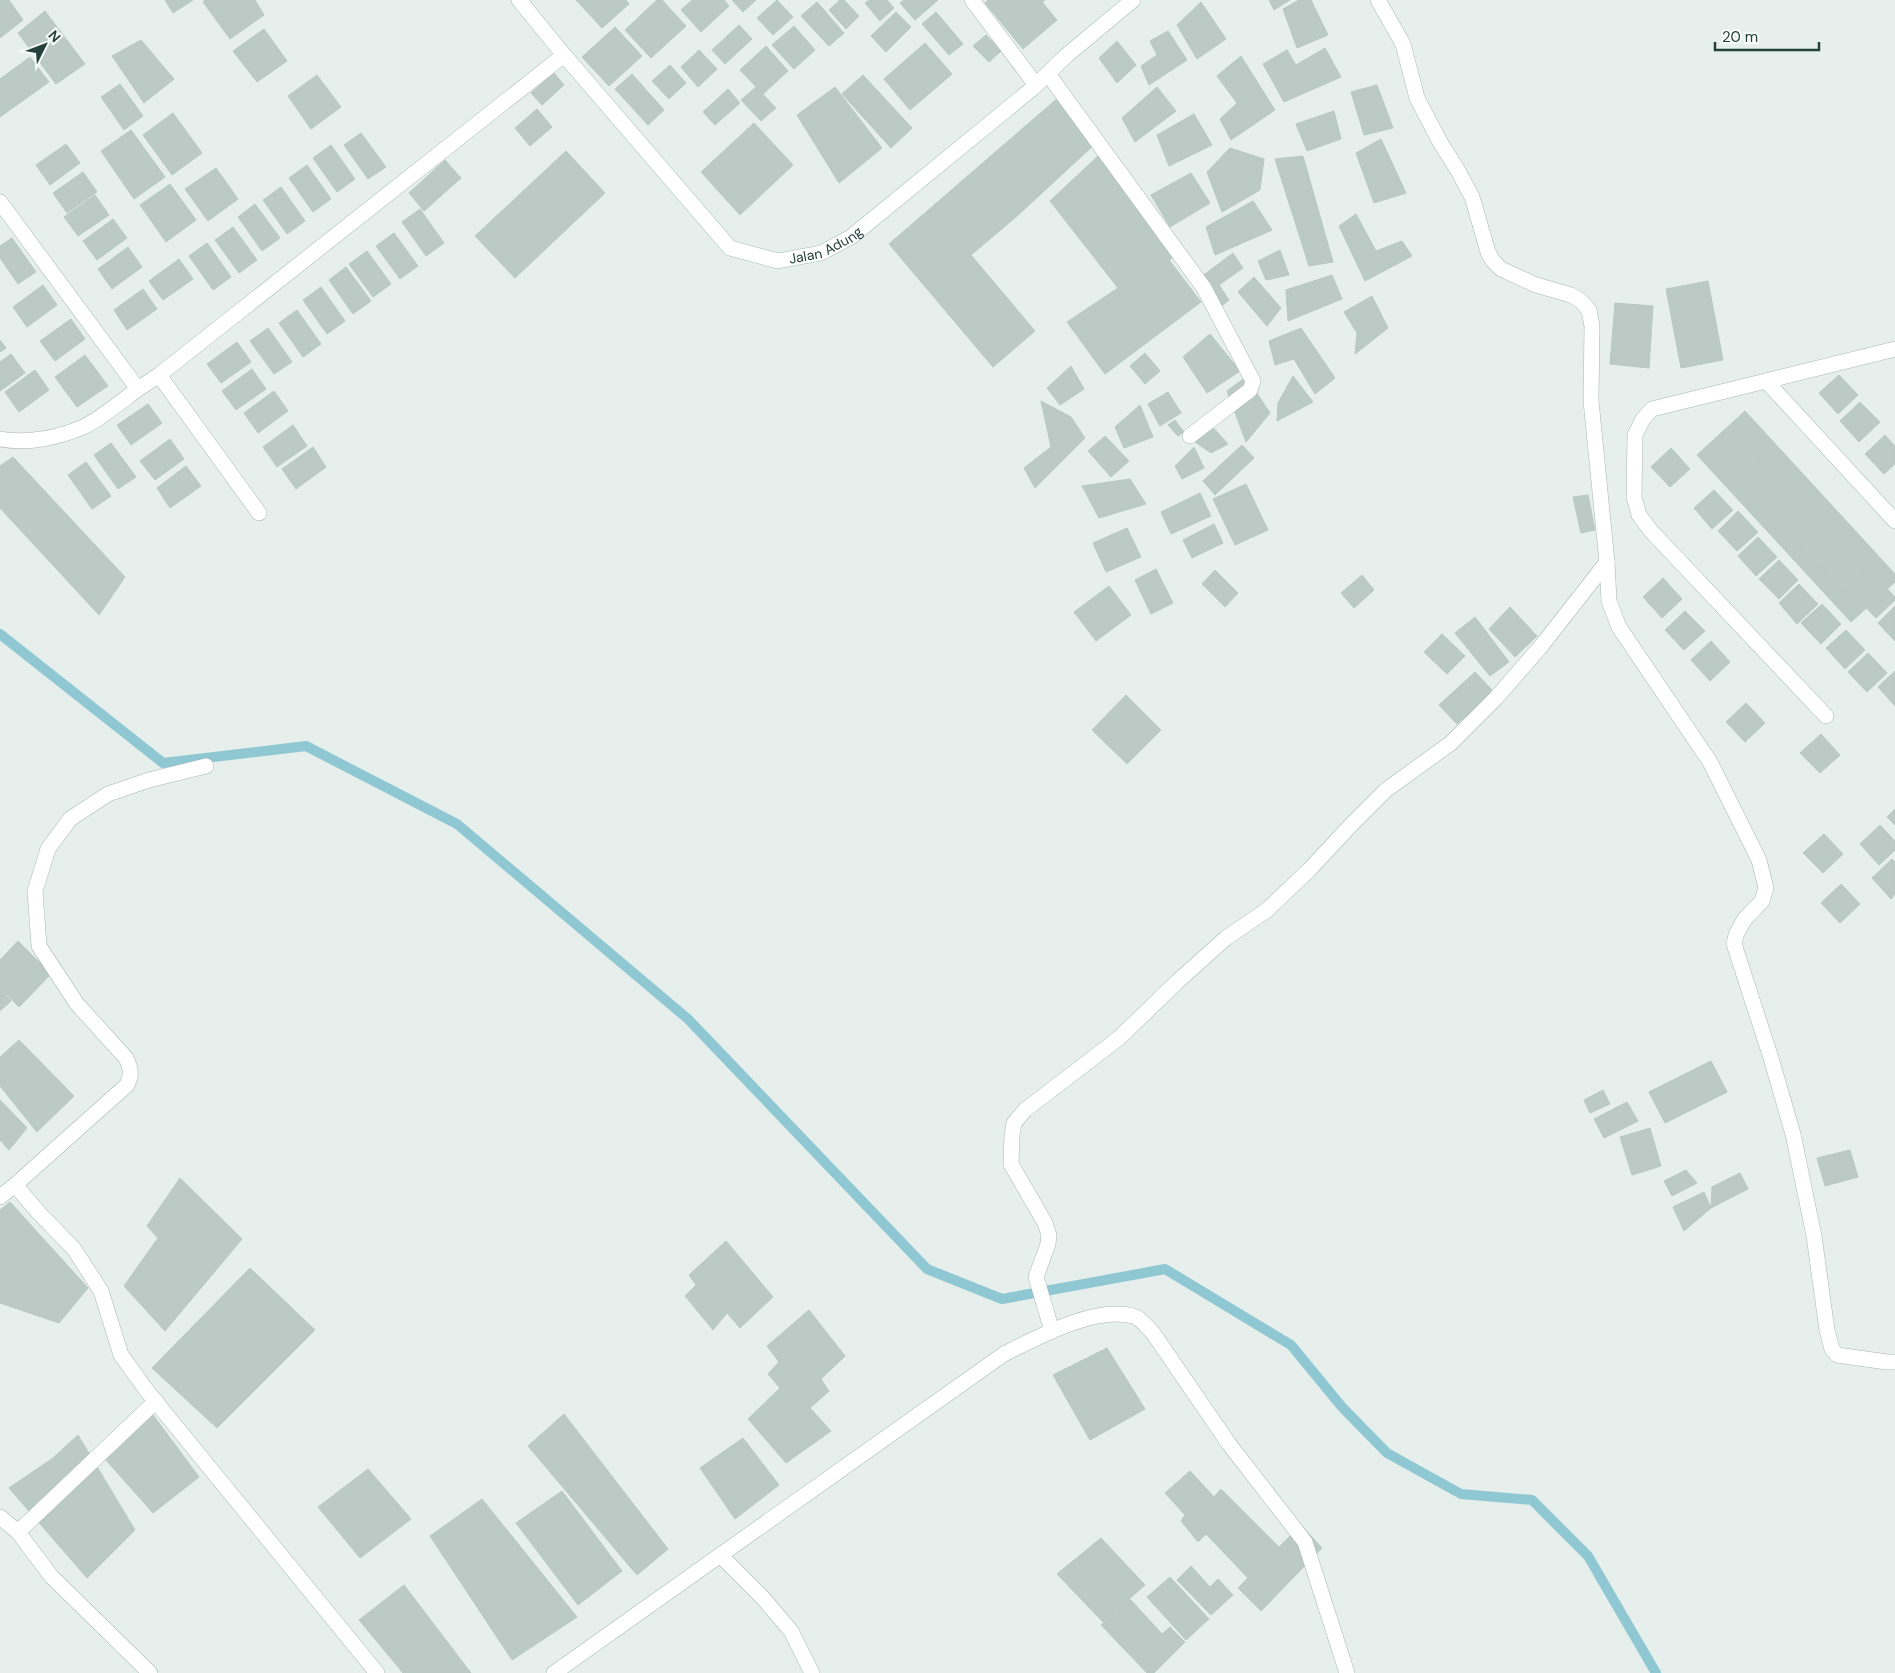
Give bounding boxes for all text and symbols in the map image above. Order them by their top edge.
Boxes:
north arrow [20,20,70,70]
scale bar [1715,20,1819,52]
text: N [45,26,65,46]
text: 20 m [1722,27,1758,47]
street label: Jalan Adung [787,222,866,268]

